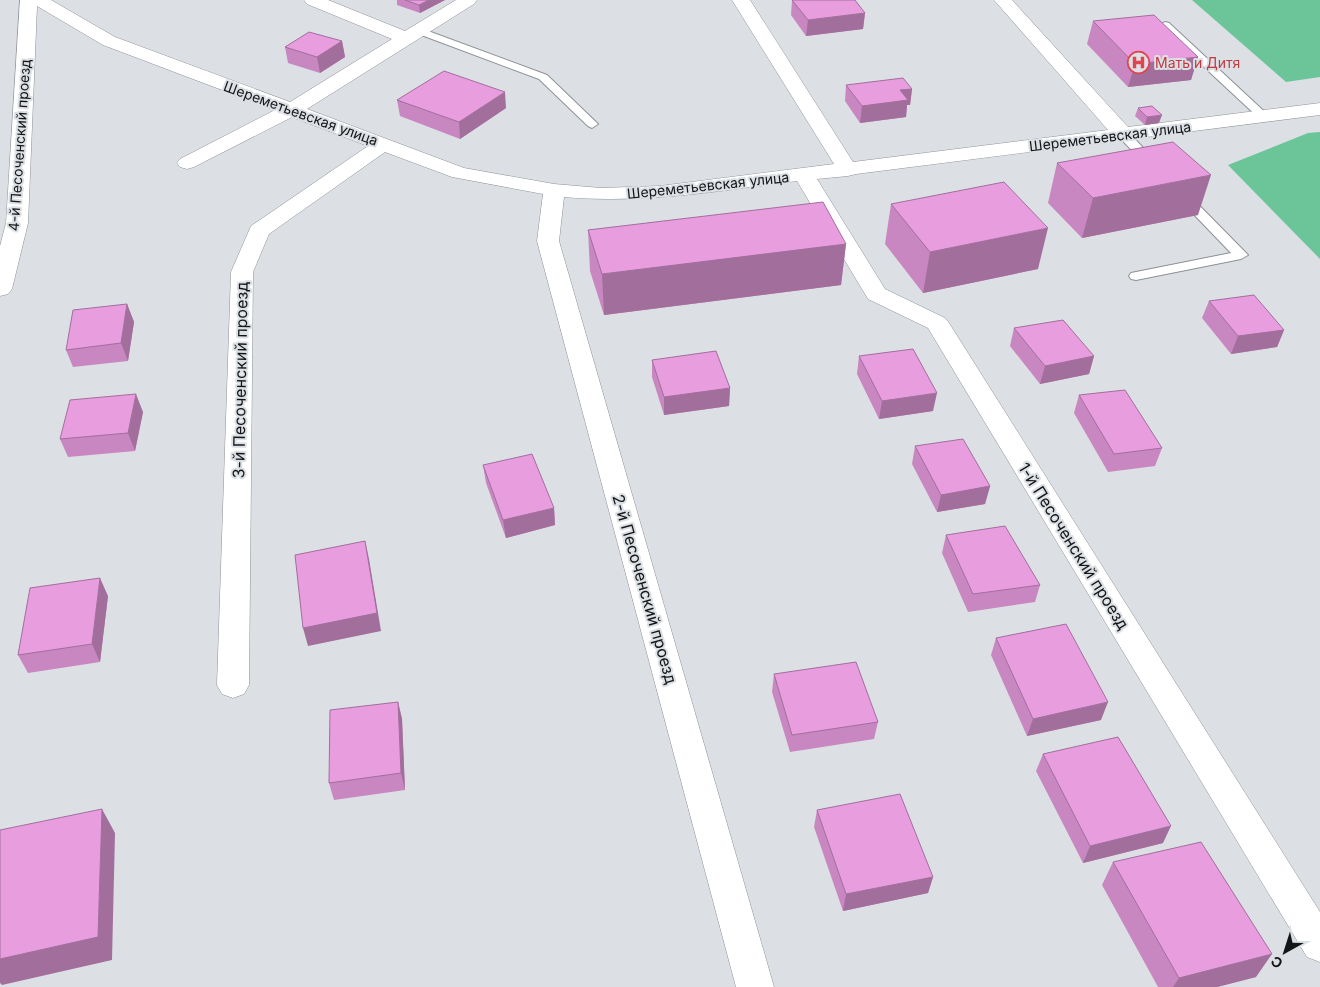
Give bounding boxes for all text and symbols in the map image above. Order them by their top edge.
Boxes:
hospital icon: Мать и Дитя [1127,50,1151,74]
place label: Мать и Дитя [1155,54,1240,71]
street label: 4-й Песоченский проезд [5,58,34,232]
street label: Шереметьевская улица [222,77,380,149]
street label: Шереметьевская улица [1028,118,1192,154]
street label: Шереметьевская улица [626,168,790,202]
street label: 3-й Песоченский проезд [228,282,252,478]
street label: 1-й Песоченский проезд [1014,459,1134,633]
street label: 2-й Песоченский проезд [608,492,682,686]
north arrow [1260,927,1310,977]
text: С [1267,953,1286,972]

